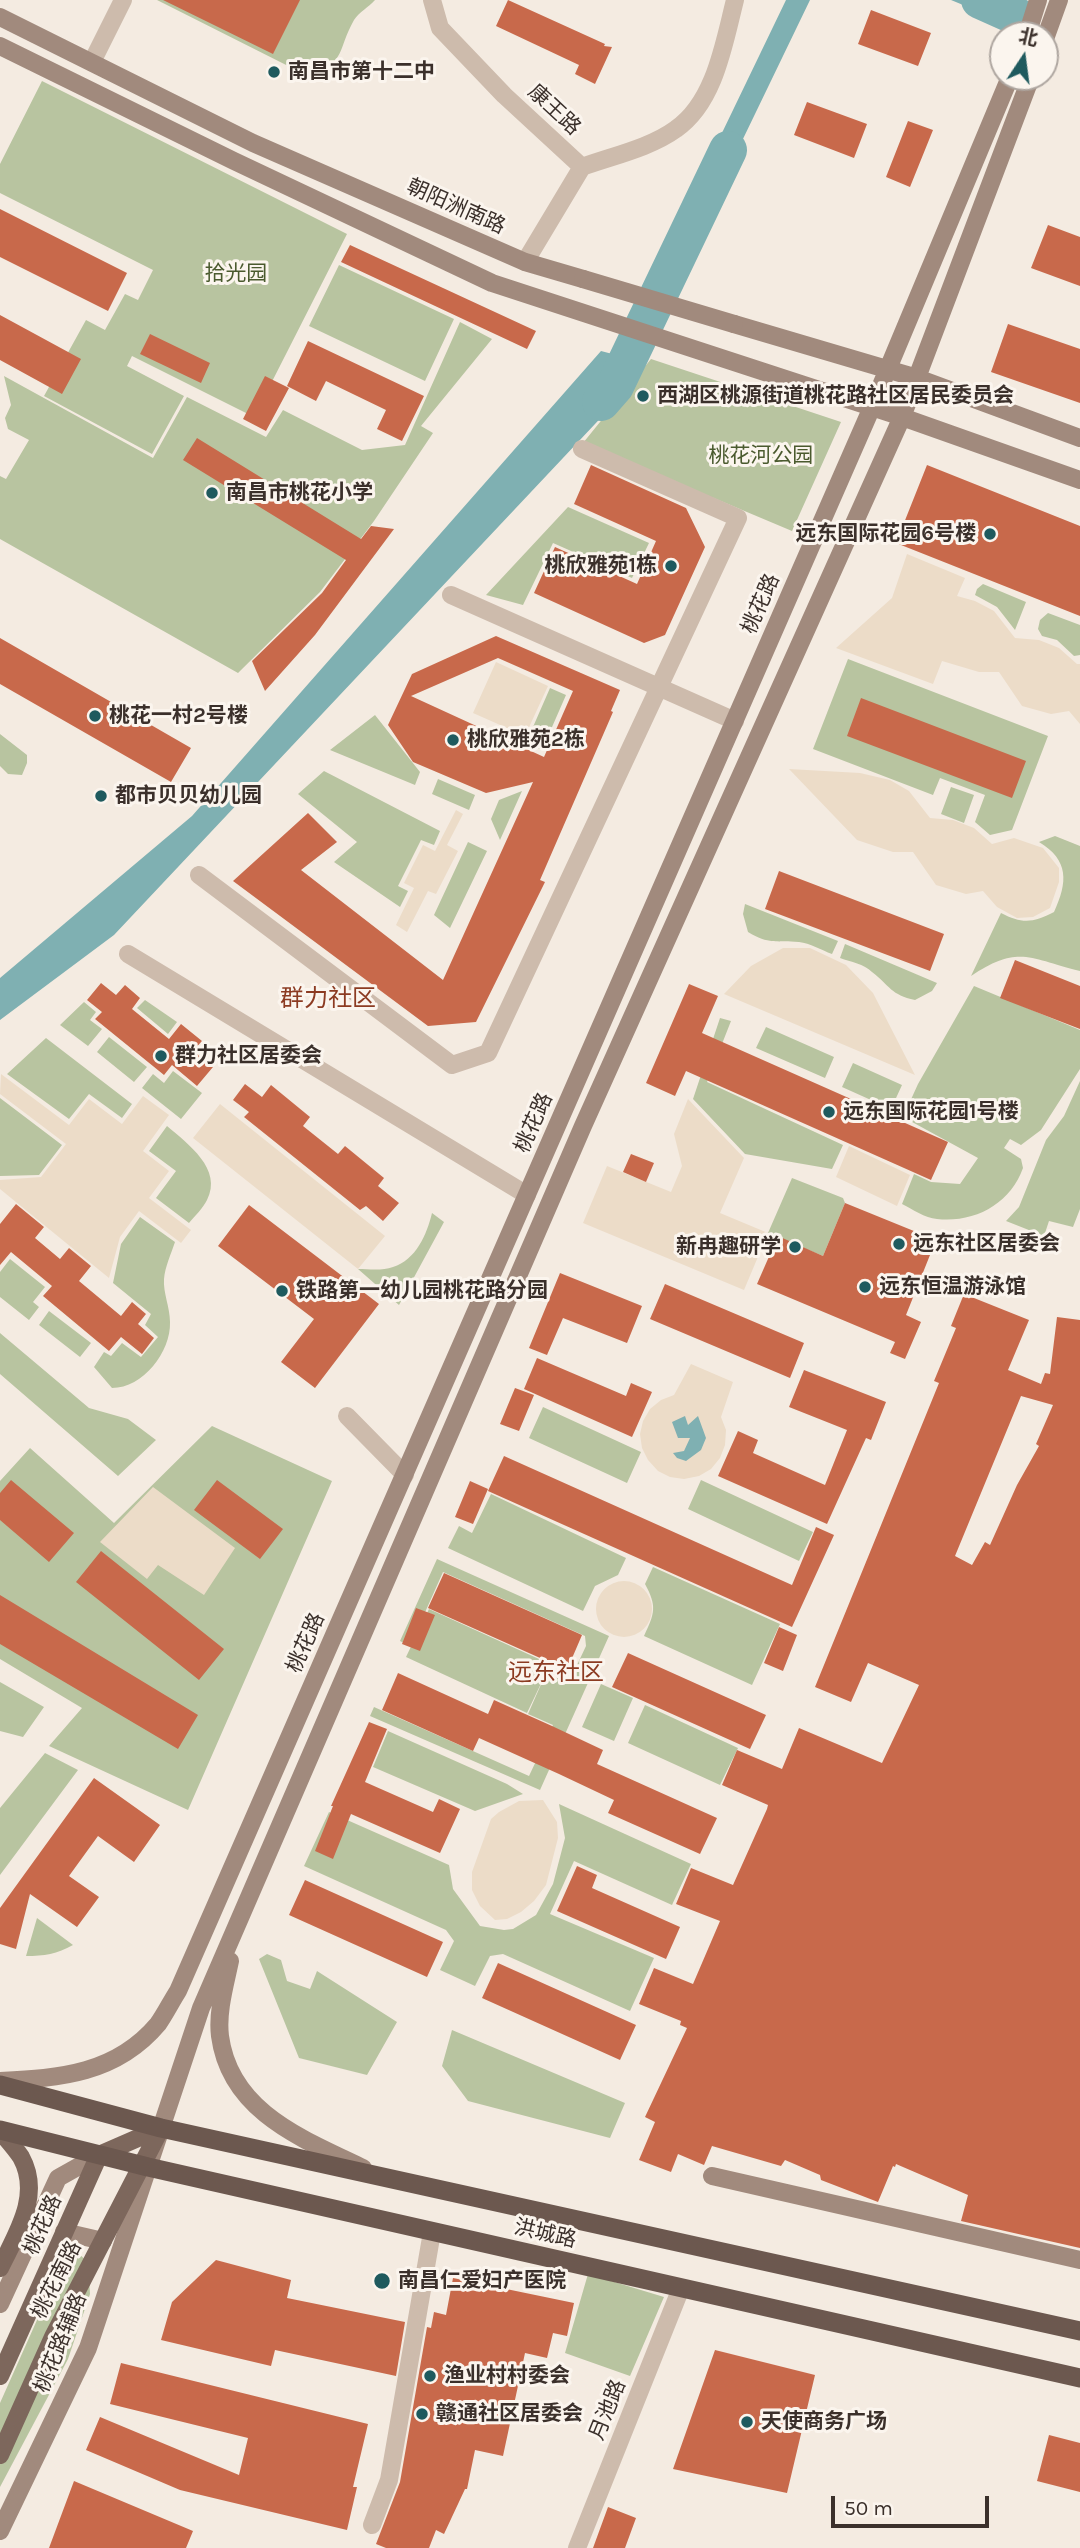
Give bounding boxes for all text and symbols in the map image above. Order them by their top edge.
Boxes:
north arrow [989,21,1059,91]
text: 北 [1017,25,1040,50]
place label: 南昌市第十二中 [288,59,435,85]
marker: 南昌市第十二中 [266,64,282,80]
street label: 康王路 [522,79,586,141]
street label: 朝阳洲南路 [403,174,509,240]
park label: 拾光园 [205,261,267,287]
place label: 西湖区桃源街道桃花路社区居民委员会 [657,383,1014,409]
marker: 西湖区桃源街道桃花路社区居民委员会 [635,388,651,404]
park label: 桃花河公园 [709,443,813,469]
place label: 南昌市桃花小学 [226,480,373,506]
marker: 南昌市桃花小学 [204,485,220,501]
place label: 远东国际花园6号楼 [795,521,976,547]
marker: 远东国际花园6号楼 [982,526,998,542]
place label: 桃欣雅苑1栋 [545,553,657,579]
marker: 桃欣雅苑1栋 [663,558,679,574]
street label: 桃花路 [737,570,785,638]
place label: 桃花一村2号楼 [109,703,248,729]
marker: 桃花一村2号楼 [87,708,103,724]
place label: 桃欣雅苑2栋 [467,727,585,753]
marker: 桃欣雅苑2栋 [445,732,461,748]
place label: 都市贝贝幼儿园 [115,783,262,809]
marker: 都市贝贝幼儿园 [93,788,109,804]
district label: 群力社区 [280,985,376,1013]
place label: 群力社区居委会 [175,1043,322,1069]
marker: 群力社区居委会 [153,1048,169,1064]
street label: 桃花路 [510,1089,558,1157]
place label: 远东国际花园1号楼 [843,1099,1018,1125]
marker: 远东国际花园1号楼 [821,1104,837,1120]
place label: 远东社区居委会 [913,1231,1060,1257]
place label: 新冉趣研学 [676,1234,781,1260]
marker: 远东社区居委会 [891,1236,907,1252]
marker: 新冉趣研学 [787,1239,803,1255]
place label: 远东恒温游泳馆 [879,1274,1026,1300]
place label: 铁路第一幼儿园桃花路分园 [296,1278,548,1304]
marker: 远东恒温游泳馆 [857,1279,873,1295]
marker: 铁路第一幼儿园桃花路分园 [274,1283,290,1299]
street label: 桃花路 [282,1609,330,1677]
district label: 远东社区 [508,1659,604,1687]
street label: 桃花路 [19,2191,67,2259]
street label: 洪城路 [511,2215,579,2253]
street label: 桃花南路 [27,2237,87,2323]
place label: 南昌仁爱妇产医院 [398,2268,566,2294]
marker: 南昌仁爱妇产医院 [372,2271,392,2291]
street label: 桃花路辅路 [30,2290,92,2396]
place label: 渔业村村委会 [444,2363,570,2389]
marker: 渔业村村委会 [422,2368,438,2384]
street label: 月池路 [585,2376,631,2444]
place label: 赣通社区居委会 [436,2401,583,2427]
marker: 赣通社区居委会 [414,2406,430,2422]
place label: 天使商务广场 [761,2409,887,2435]
marker: 天使商务广场 [739,2414,755,2430]
scale bar [835,2482,992,2526]
text: 50 m [844,2496,893,2520]

